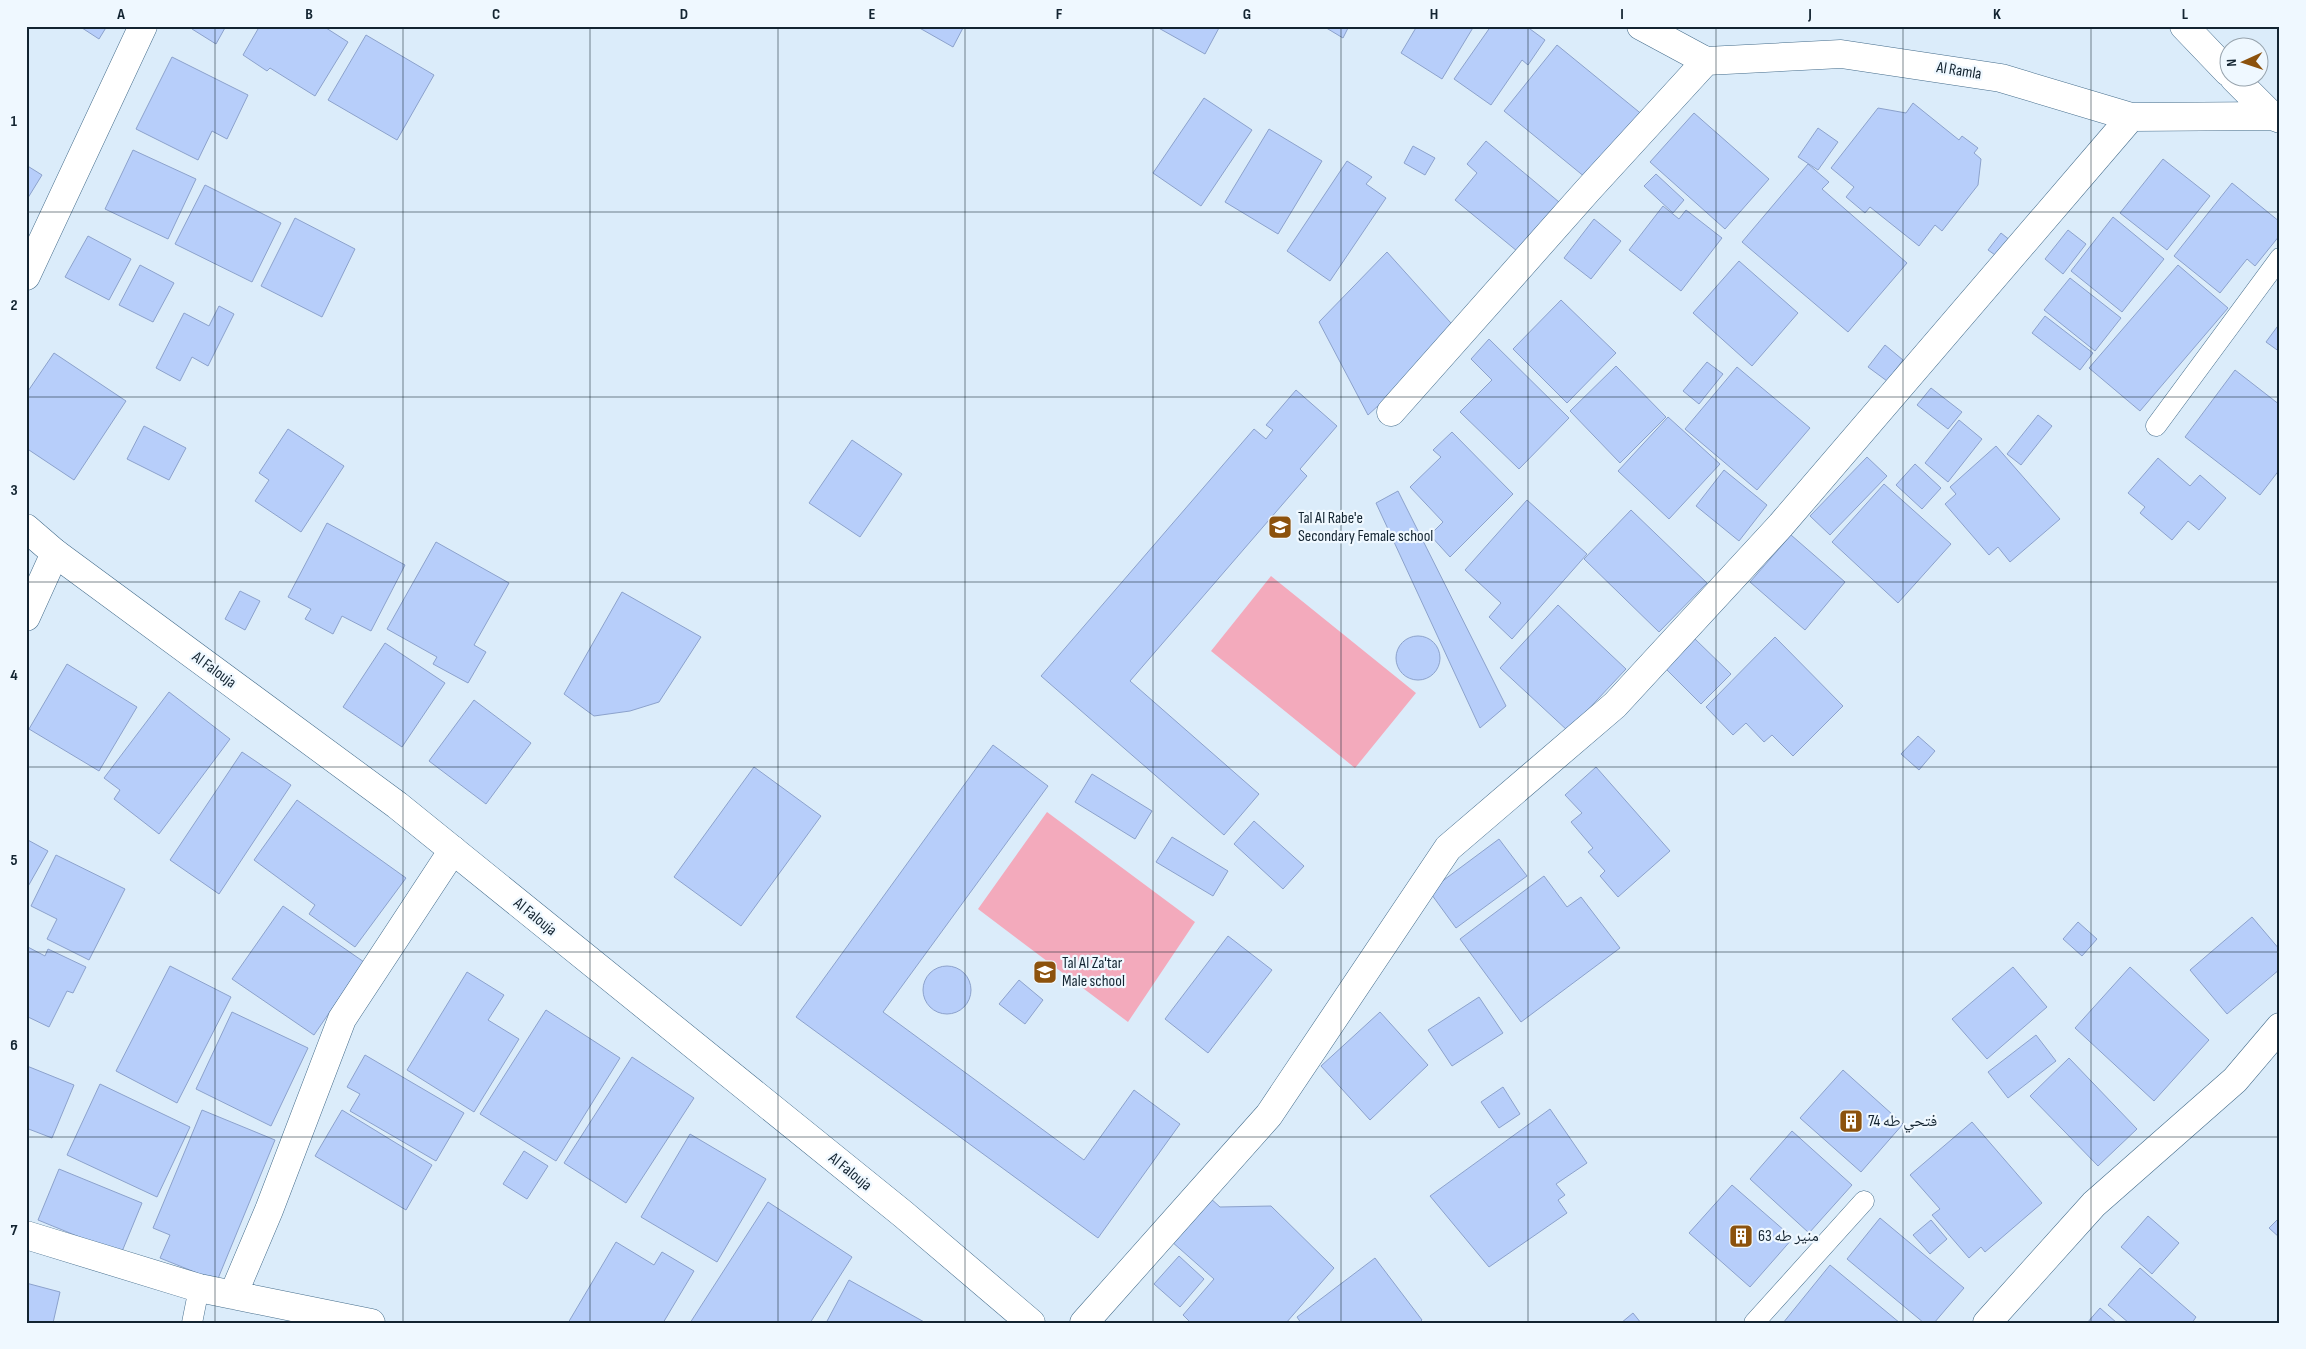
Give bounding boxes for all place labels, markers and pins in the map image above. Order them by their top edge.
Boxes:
place label: Tal Al Rabe'e Secondary Female school [1298,509,1433,546]
school or university icon: Tal Al Rabe'e Secondary Female school [1267,514,1293,540]
place label: Tal Al Za'tar Male school [1062,954,1125,991]
school or university icon: Tal Al Za'tar Male school [1032,959,1058,985]
building icon: فتحي طه 74 [1838,1108,1864,1134]
place label: فتحي طه 74 [1868,1112,1937,1133]
building icon: منير طه 63 [1728,1223,1754,1249]
place label: منير طه 63 [1758,1227,1819,1246]

